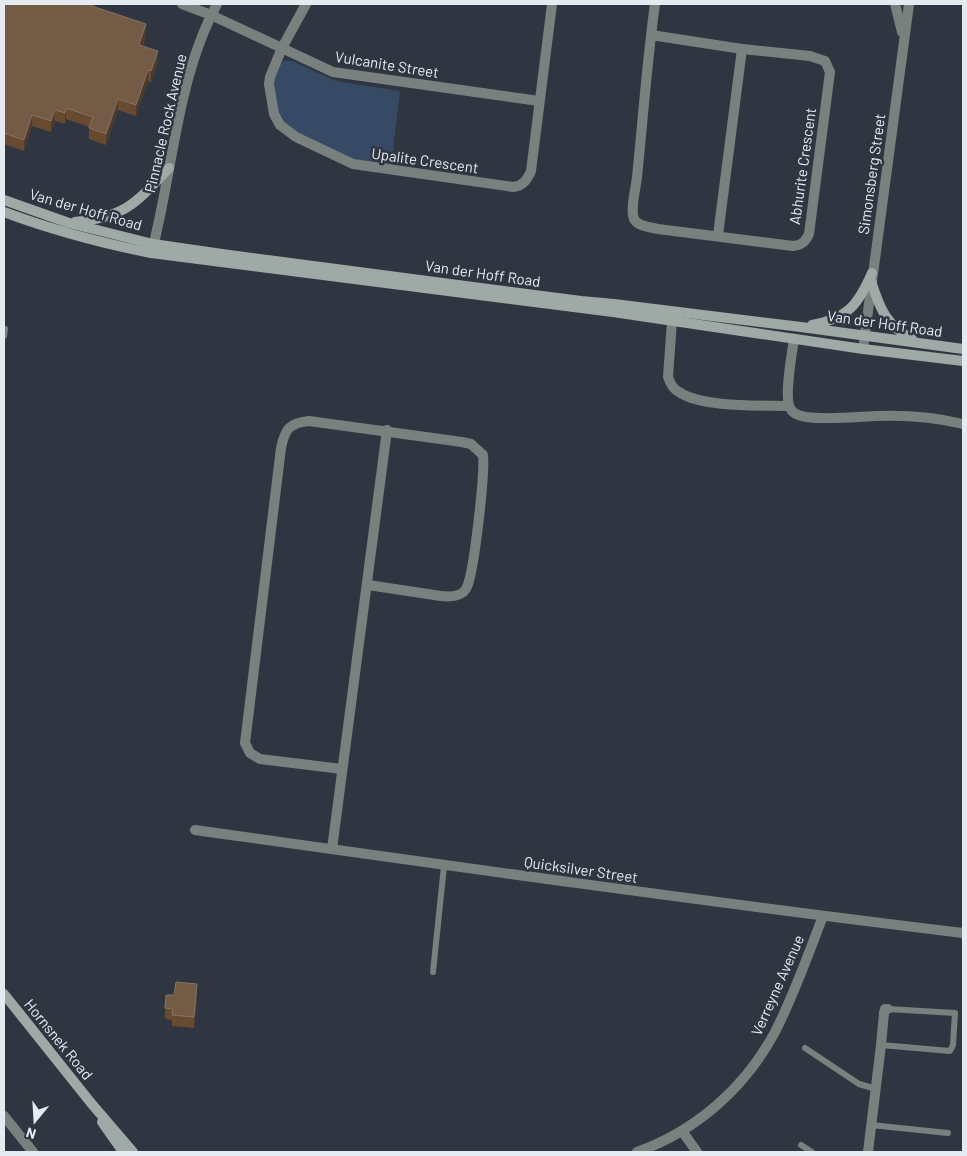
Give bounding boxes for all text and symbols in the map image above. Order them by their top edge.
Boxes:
street label: Vulcanite Street [334,47,440,81]
street label: Pinnacle Rock Avenue [140,52,190,194]
street label: Abhurite Crescent [785,106,819,226]
street label: Simonsberg Street [854,112,888,236]
street label: Upalite Crescent [370,144,480,176]
street label: Van der Hoff Road [28,184,144,234]
street label: Van der Hoff Road [424,256,542,290]
street label: Van der Hoff Road [826,306,944,340]
street label: Quicksilver Street [523,852,639,886]
street label: Verreyne Avenue [747,932,807,1038]
street label: Hornsnek Road [21,995,97,1083]
north arrow [10,1096,60,1146]
text: N [24,1124,38,1143]

